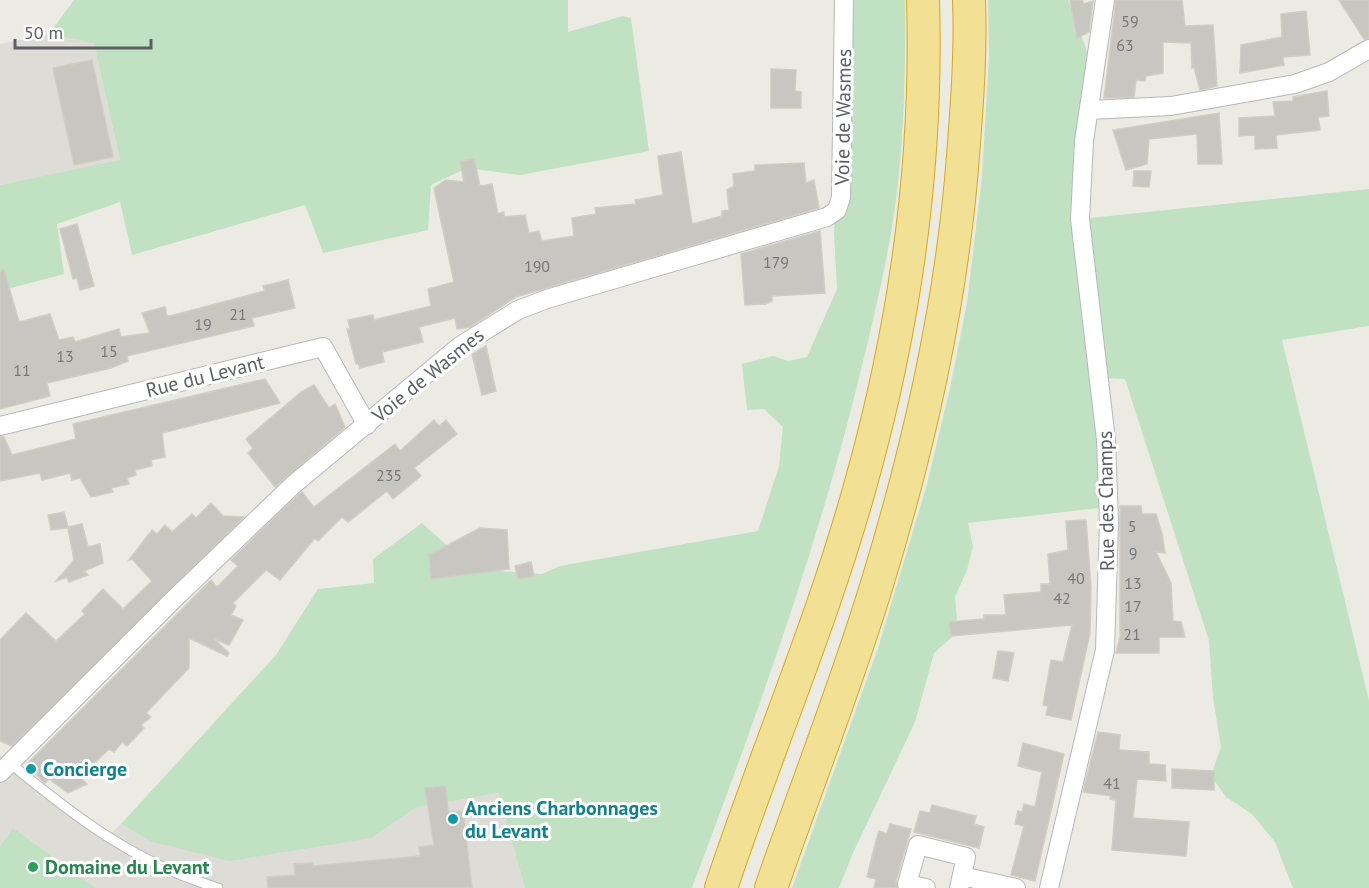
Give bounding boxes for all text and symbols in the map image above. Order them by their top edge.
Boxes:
house number: 59 [1121,11,1139,31]
scale bar [15,12,152,50]
text: 50 m [24,21,63,44]
house number: 63 [1116,35,1134,55]
street label: Voie de Wasmes [829,49,857,186]
house number: 179 [763,252,789,272]
house number: 190 [524,256,550,276]
house number: 21 [229,304,247,324]
house number: 19 [194,314,212,334]
street label: Voie de Wasmes [366,322,489,429]
house number: 15 [100,341,118,361]
house number: 13 [56,346,74,366]
street label: Rue du Levant [143,349,267,403]
house number: 11 [13,360,31,380]
street label: Rue des Champs [1092,431,1120,571]
house number: 235 [376,465,402,485]
house number: 5 [1128,516,1136,536]
house number: 9 [1129,543,1137,563]
house number: 40 [1067,568,1085,588]
house number: 13 [1124,573,1142,593]
house number: 42 [1053,588,1071,608]
house number: 17 [1124,596,1142,616]
house number: 21 [1123,624,1141,644]
place label: Concierge [43,756,127,782]
marker: Concierge [24,762,38,776]
house number: 41 [1103,773,1121,793]
place label: Anciens Charbonnages du Levant [465,795,658,844]
marker: Anciens Charbonnages du Levant [446,812,460,826]
place label: Domaine du Levant [45,854,210,880]
marker: Domaine du Levant [26,860,40,874]

